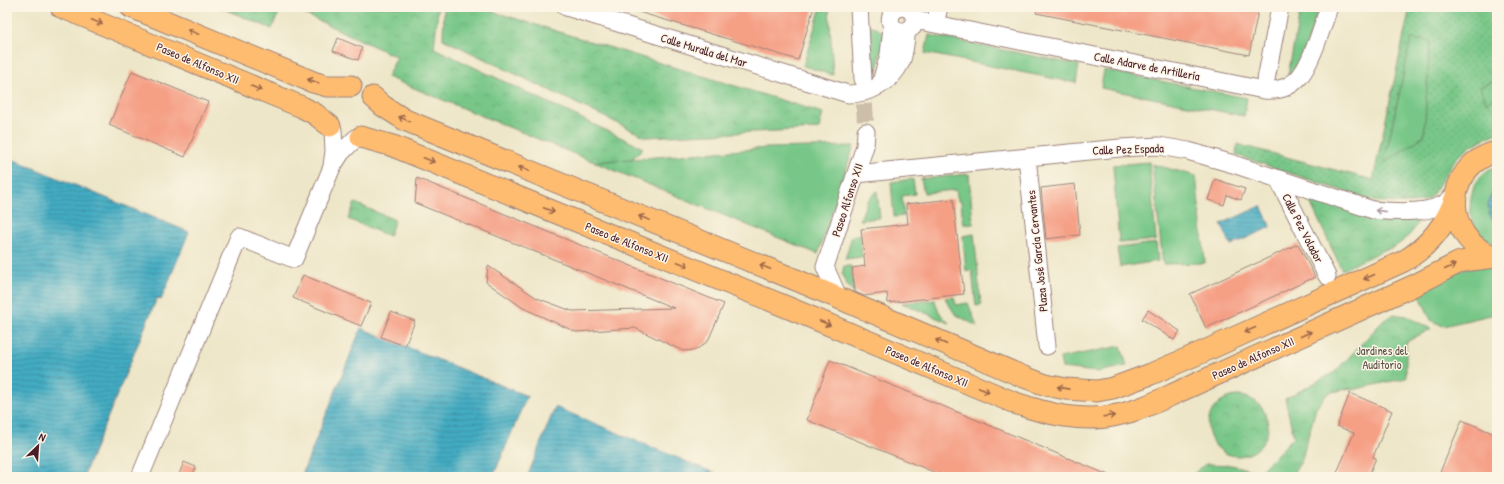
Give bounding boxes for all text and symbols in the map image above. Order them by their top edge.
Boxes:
one-way arrow [91,19,103,26]
one-way arrow [187,28,199,36]
street label: Calle Muralla del Mar [659,29,750,71]
street label: Paseo de Alfonso XII [154,38,242,88]
street label: Calle Adarve de Artillería [1093,47,1202,85]
one-way arrow [308,77,320,85]
one-way arrow [250,84,262,92]
one-way arrow [398,115,410,122]
street label: Calle Pez Espada [1092,139,1164,159]
one-way arrow [423,157,435,165]
street label: Paseo Alfonso XII [827,161,867,239]
one-way arrow [519,164,531,172]
street label: Plaza José García Cervantes [1022,189,1052,313]
street label: Calle Pez Volador [1278,190,1328,266]
one-way arrow [543,206,555,214]
one-way arrow [1375,207,1388,215]
one-way arrow [639,214,651,221]
street label: Paseo de Alfonso XII [583,218,671,266]
one-way arrow [676,261,688,269]
one-way arrow [759,263,771,271]
one-way arrow [1444,263,1456,270]
one-way arrow [1363,274,1375,281]
one-way arrow [819,320,831,328]
one-way arrow [1245,327,1257,334]
one-way arrow [1300,330,1312,337]
street label: Paseo de Alfonso XII [1209,332,1297,384]
one-way arrow [936,338,948,345]
street label: Paseo de Alfonso XII [883,341,971,391]
park label: Jardines del Auditorio [1356,342,1408,373]
one-way arrow [1056,384,1069,392]
one-way arrow [978,386,990,394]
one-way arrow [1102,412,1115,420]
north arrow [18,426,58,466]
text: N [37,429,48,445]

